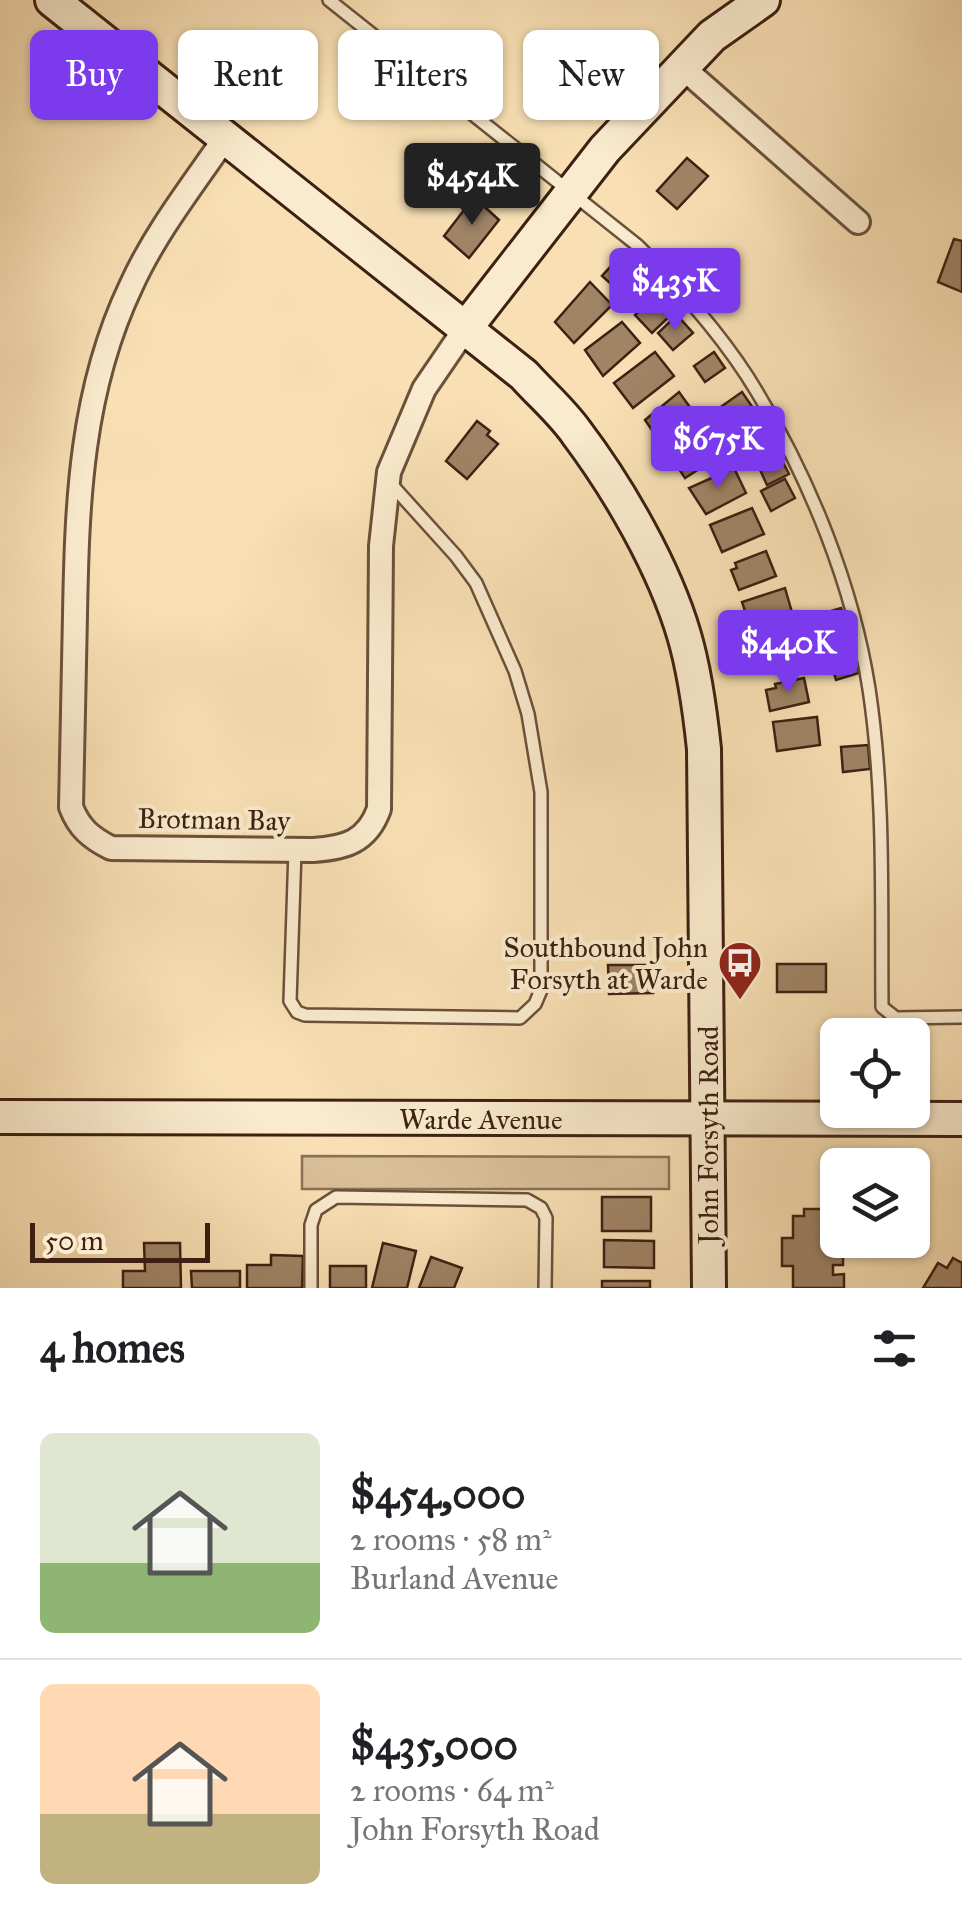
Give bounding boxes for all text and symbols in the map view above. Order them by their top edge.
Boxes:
chip: Buy [30,30,158,120]
chip: Rent [178,30,318,120]
chip: Filters [338,30,503,120]
chip: New [523,30,659,120]
pin: $454K [402,143,542,228]
text: $454K [426,156,518,195]
pin: $435K [605,248,745,333]
text: $435K [631,261,719,300]
pin: $675K [648,406,788,491]
text: $675K [673,419,763,458]
pin: $440K [718,610,858,695]
text: $440K [740,623,836,662]
street label: Brotman Bay [137,801,291,838]
place label: Southbound John Forsyth at Warde [504,930,708,997]
bus stop icon: Southbound John Forsyth at Warde [717,940,763,1001]
map controls [820,1018,930,1258]
button: locate [820,1018,930,1128]
street label: John Forsyth Road [691,1026,726,1247]
street label: Warde Avenue [399,1102,563,1137]
button: layers [820,1148,930,1258]
scale bar [30,1218,210,1262]
text: 50 m [45,1223,104,1258]
icon: filters [867,1321,922,1376]
text: 4 homes [40,1322,185,1374]
text: $454,000 [350,1468,526,1520]
icon: home [120,1473,240,1593]
text: 2 rooms · 58 m² [350,1520,551,1559]
text: Burland Avenue [350,1559,559,1598]
text: $435,000 [350,1719,518,1771]
icon: home [120,1724,240,1844]
text: 2 rooms · 64 m² [350,1771,554,1810]
text: John Forsyth Road [350,1810,600,1849]

